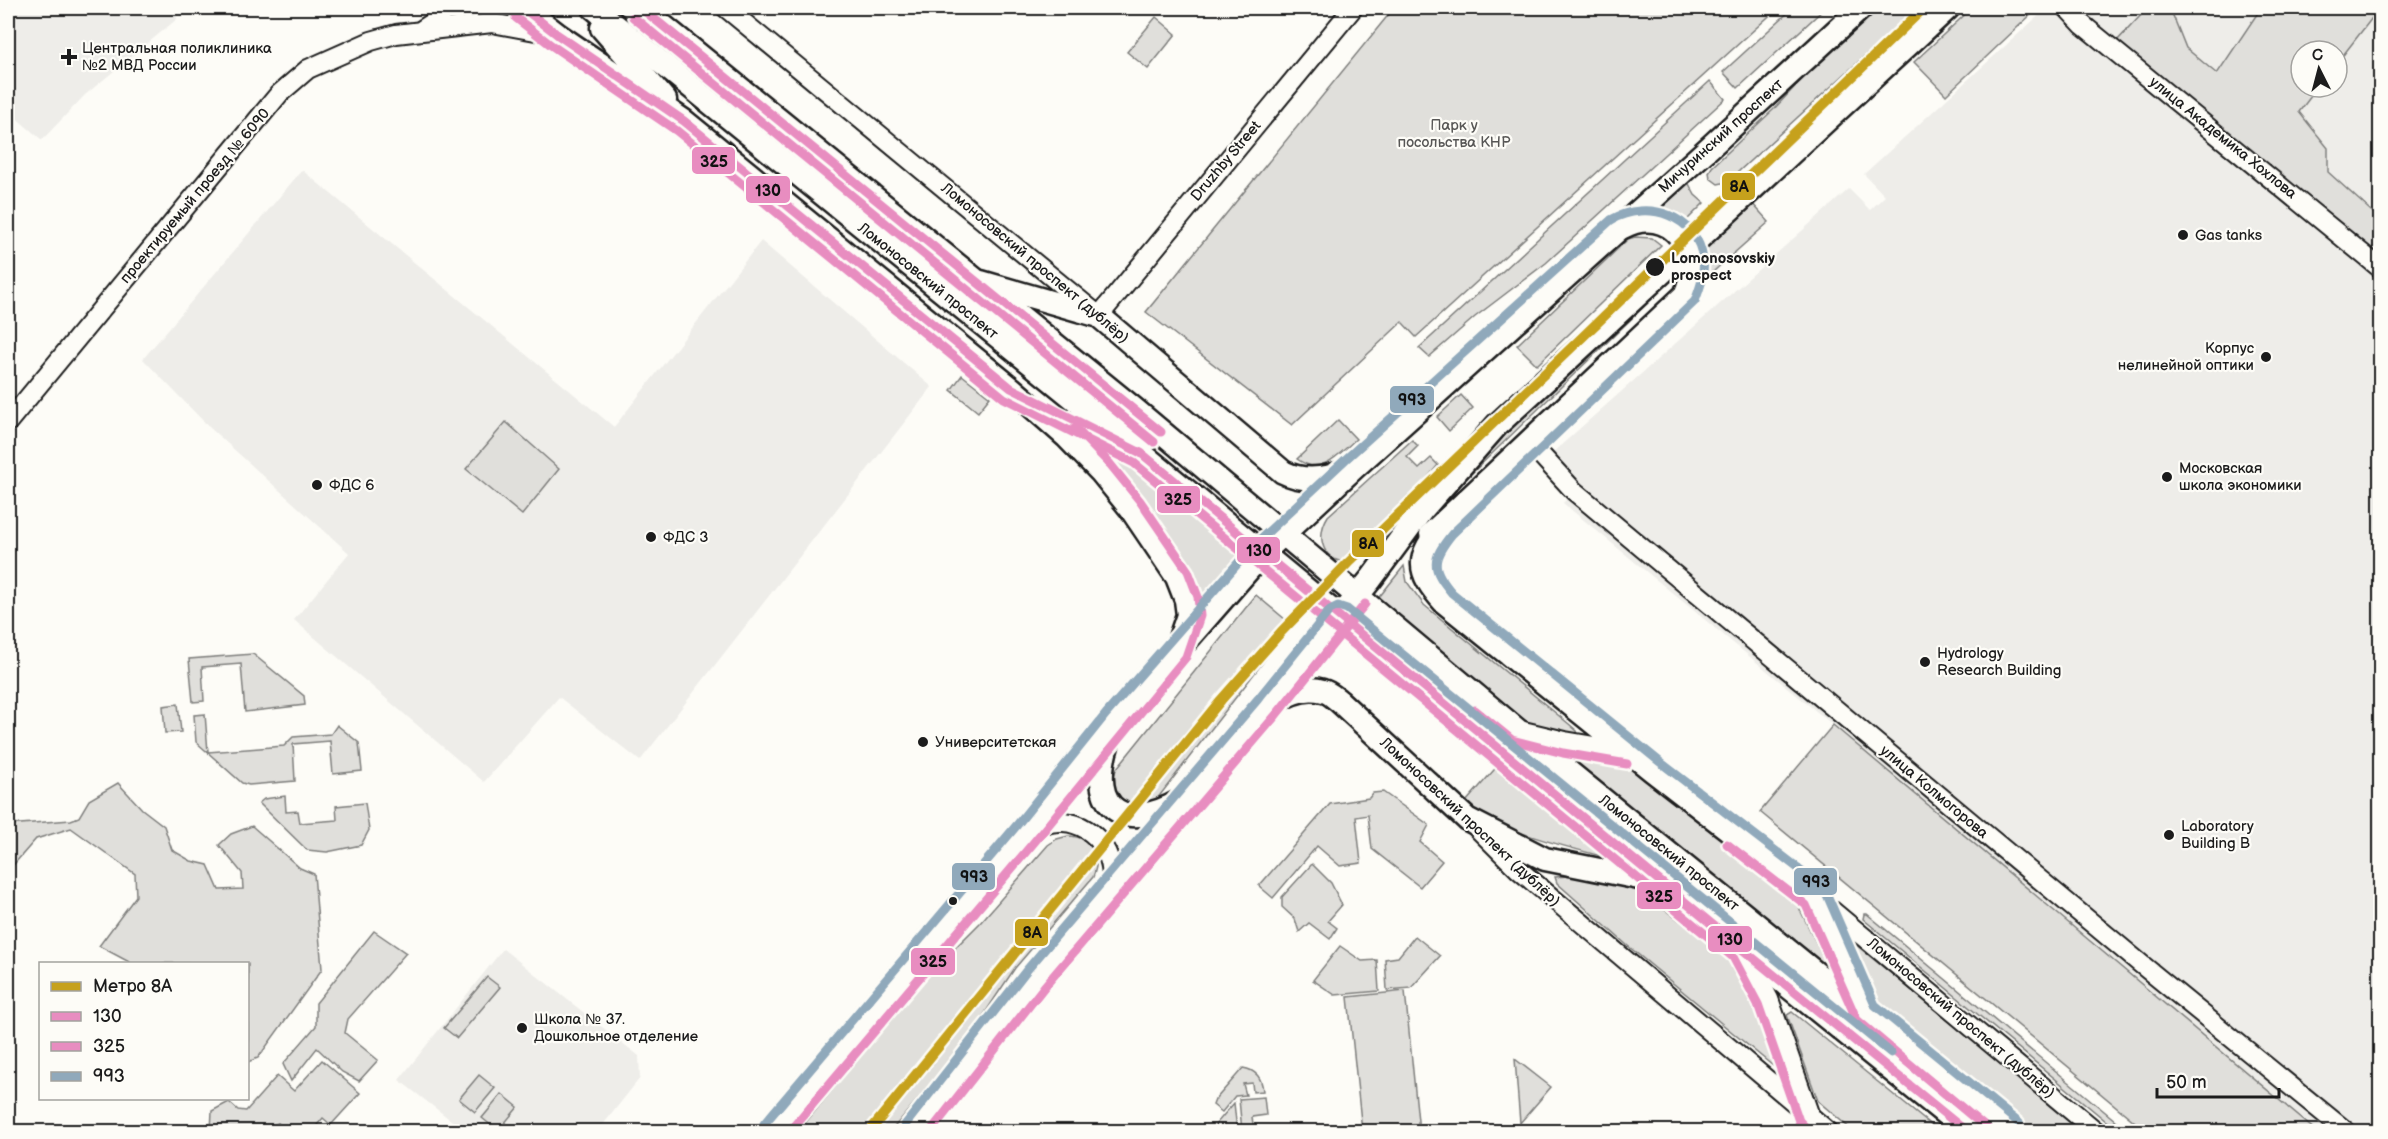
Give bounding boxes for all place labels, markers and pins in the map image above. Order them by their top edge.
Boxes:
place label: Центральная поликлиника №2 МВД России [82,39,272,75]
marker: Центральная поликлиника №2 МВД России [60,48,78,66]
place label: Gas tanks [2195,226,2263,245]
marker: Gas tanks [2176,228,2190,242]
place label: Lomonosovskiy prospect [1671,249,1775,285]
marker: Lomonosovskiy prospect [1644,256,1666,278]
place label: Корпус нелинейной оптики [2118,339,2255,375]
marker: Корпус нелинейной оптики [2259,350,2273,364]
place label: Московская школа экономики [2179,459,2302,495]
marker: Московская школа экономики [2160,470,2174,484]
place label: ФДС 6 [329,476,374,495]
marker: ФДС 6 [310,478,324,492]
place label: ФДС 3 [663,528,708,547]
marker: ФДС 3 [644,530,658,544]
place label: Hydrology Research Building [1937,644,2061,680]
marker: Hydrology Research Building [1918,655,1932,669]
place label: Университетская [935,733,1056,752]
marker: Университетская [916,735,930,749]
place label: Laboratory Building B [2181,817,2254,853]
marker: Laboratory Building B [2162,828,2176,842]
unlabelled marker [947,895,959,907]
place label: Школа № 37. Дошкольное отделение [534,1010,698,1046]
marker: Школа № 37. Дошкольное отделение [515,1021,529,1035]

